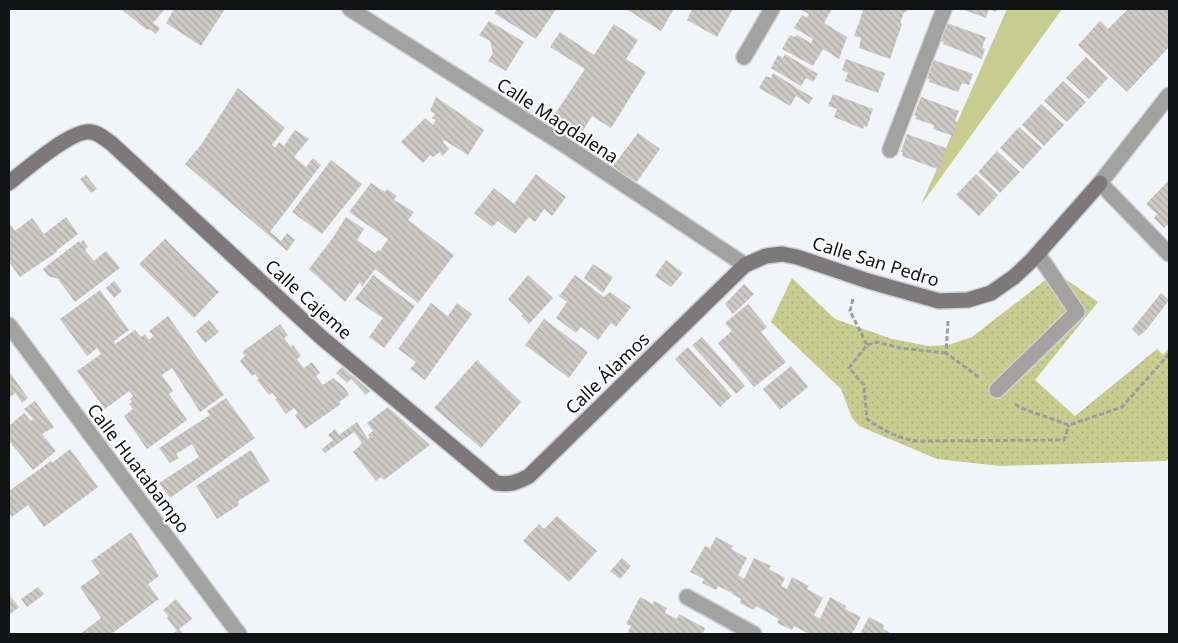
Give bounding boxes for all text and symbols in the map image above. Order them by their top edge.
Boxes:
street label: Calle Magdalena [493,72,623,168]
street label: Calle San Pedro [810,230,942,292]
street label: Calle Cajeme [261,254,357,344]
street label: Calle Álamos [560,327,654,419]
street label: Calle Huatabampo [82,398,196,538]

